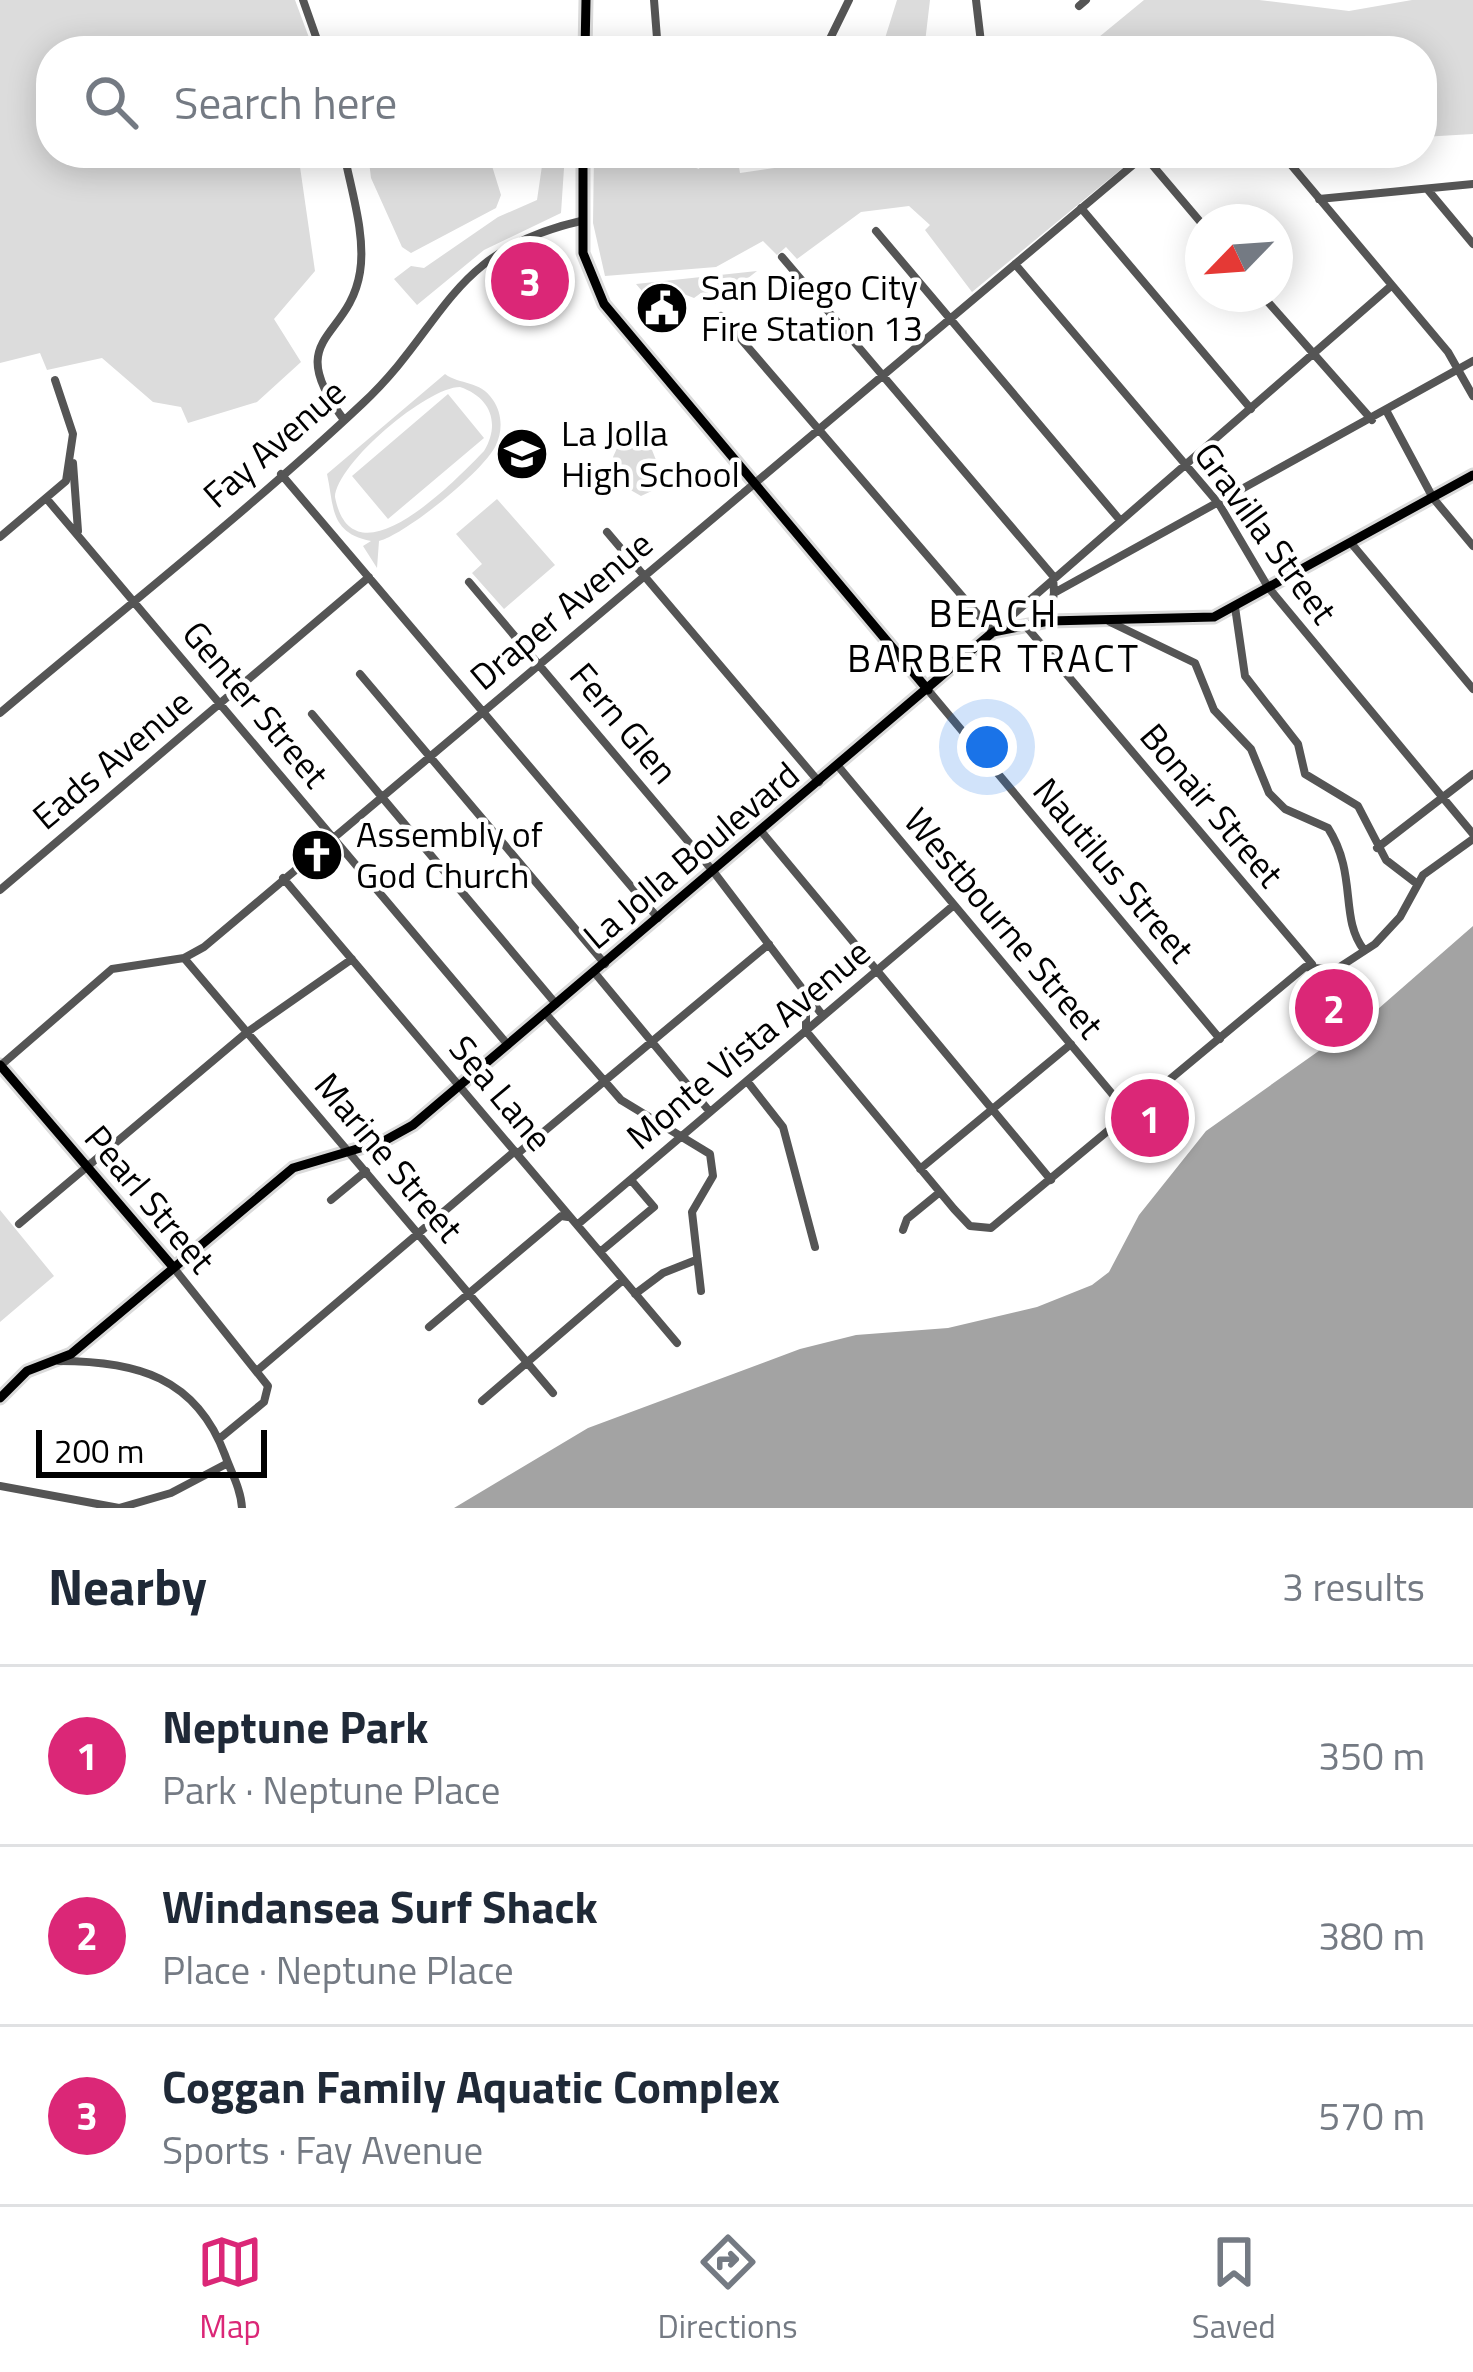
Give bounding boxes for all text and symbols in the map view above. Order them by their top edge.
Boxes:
search box [36,36,1437,168]
text: Search here [174,68,397,136]
icon: search [78,69,144,135]
north arrow [1185,204,1293,312]
pin: 3 [491,236,569,326]
place label: San Diego City Fire Station 13 [701,259,923,355]
public building icon: San Diego City Fire Station 13 [634,280,690,336]
street label: Fay Avenue [190,365,357,520]
place label: La Jolla High School [561,405,740,501]
school or university icon: La Jolla High School [494,426,550,482]
street label: Gravilla Street [1182,430,1351,635]
street label: Draper Avenue [457,517,664,703]
district label: BEACH BARBER TRACT [847,583,1141,687]
street label: Genter Street [170,608,343,800]
street label: Fern Glen [557,650,692,796]
street label: Eads Avenue [20,675,204,842]
street label: Bonair Street [1127,711,1298,899]
your location [957,717,1017,777]
street label: La Jolla Boulevard [570,748,811,962]
street label: Nautilus Street [1020,765,1209,975]
street label: Westbourne Street [891,795,1118,1050]
place label: Assembly of God Church [356,806,543,902]
church icon: Assembly of God Church [289,827,345,883]
street label: Monte Vista Avenue [614,925,882,1162]
pin: 2 [1295,963,1373,1053]
street label: Sea Lane [436,1023,566,1163]
street label: Marine Street [302,1060,477,1254]
pin: 1 [1111,1073,1189,1163]
street label: Pearl Street [72,1112,229,1285]
scale bar [36,1424,267,1477]
text: 200 m [54,1426,144,1476]
text: Nearby [48,1547,207,1625]
text: 3 results [1282,1557,1425,1616]
text: Neptune Park [162,1692,429,1760]
text: 1 [76,1726,98,1785]
text: 350 m [1318,1726,1425,1785]
text: Park · Neptune Place [162,1760,500,1819]
text: Windansea Surf Shack [162,1872,598,1940]
text: 2 [76,1906,98,1965]
text: 380 m [1318,1906,1425,1965]
text: Place · Neptune Place [162,1940,514,1999]
text: Coggan Family Aquatic Complex [162,2052,780,2120]
text: 3 [76,2086,98,2145]
text: 570 m [1318,2086,1425,2145]
text: Sports · Fay Avenue [162,2120,483,2179]
tab: Map [197,2229,263,2351]
tab: Directions [658,2229,797,2351]
tab: Saved [1192,2229,1276,2351]

